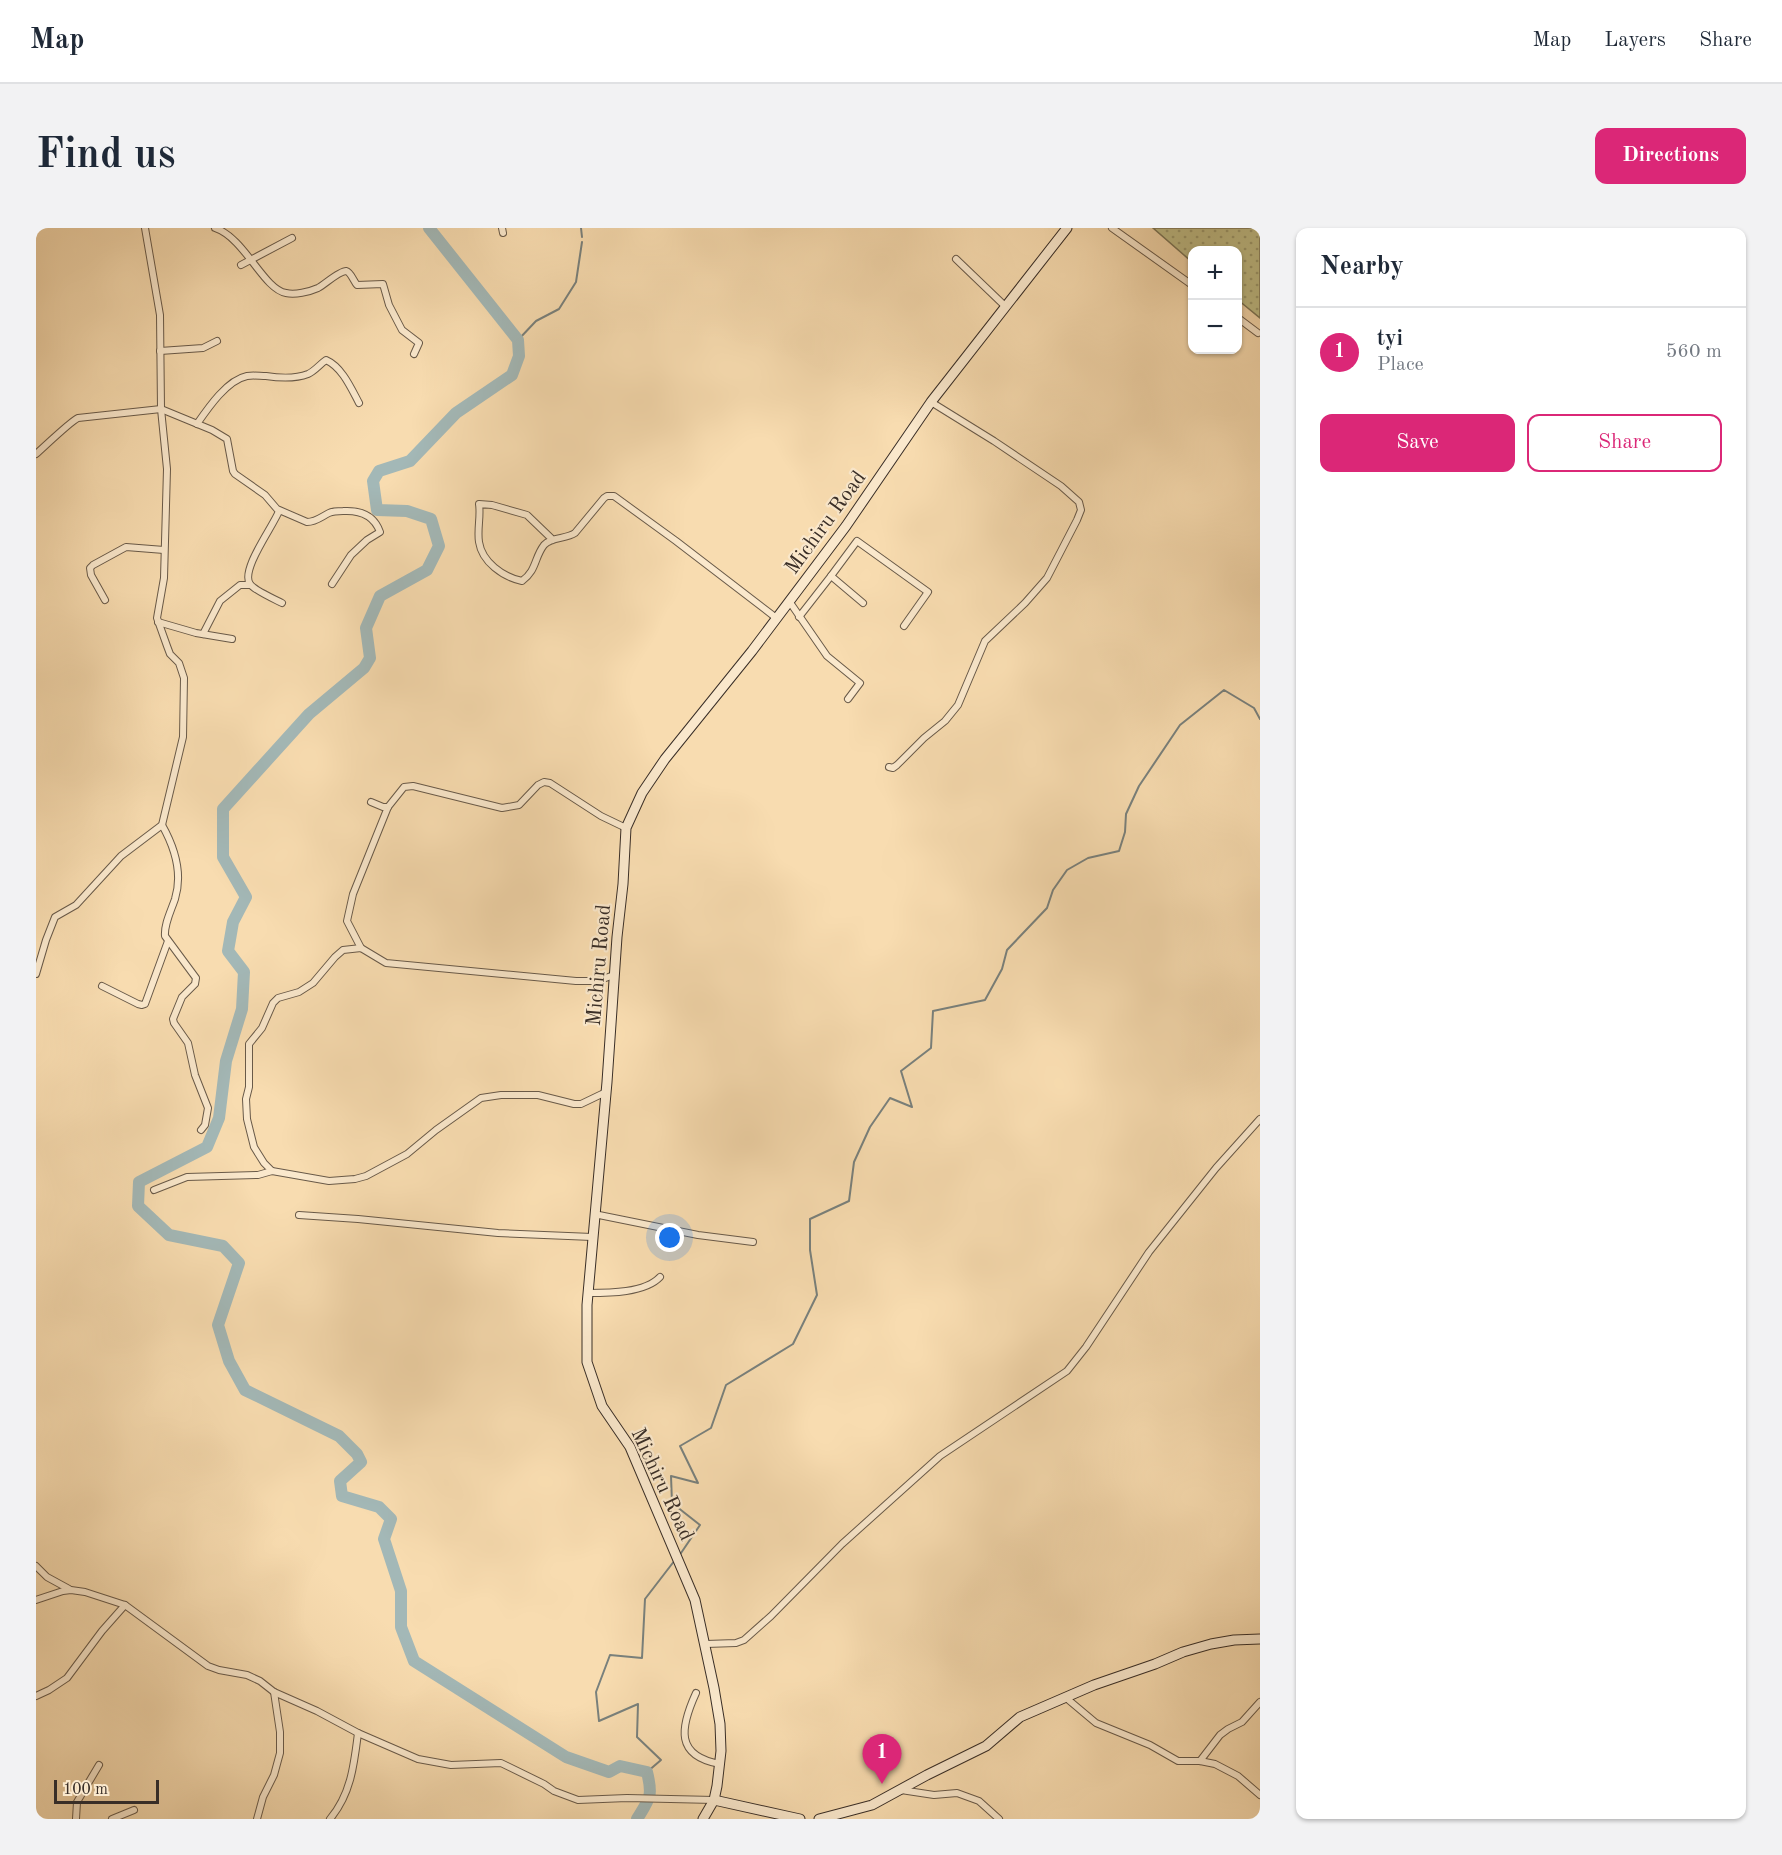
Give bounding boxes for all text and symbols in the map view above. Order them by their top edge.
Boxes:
text: Map [30,27,84,55]
text: Map [1532,30,1571,51]
text: Layers [1604,30,1666,51]
text: Share [1699,30,1752,51]
button: Directions [1595,128,1746,184]
text: Find us [36,135,175,177]
map controls [1188,246,1242,354]
button: + [1188,246,1242,300]
text: Nearby [1320,254,1404,280]
button: − [1188,300,1242,354]
text: tyi [1377,328,1403,350]
text: 1 [1334,342,1345,362]
text: 560 m [1666,342,1722,362]
text: Place [1377,355,1424,375]
button: Save [1320,414,1515,472]
button: Share [1527,414,1722,472]
street label: Michiru Road [782,467,871,578]
street label: Michiru Road [584,903,615,1027]
your location [655,1223,684,1252]
street label: Michiru Road [626,1425,697,1544]
pin: 1 [862,1734,902,1784]
scale bar [54,1777,159,1804]
text: 100 m [63,1782,108,1798]

